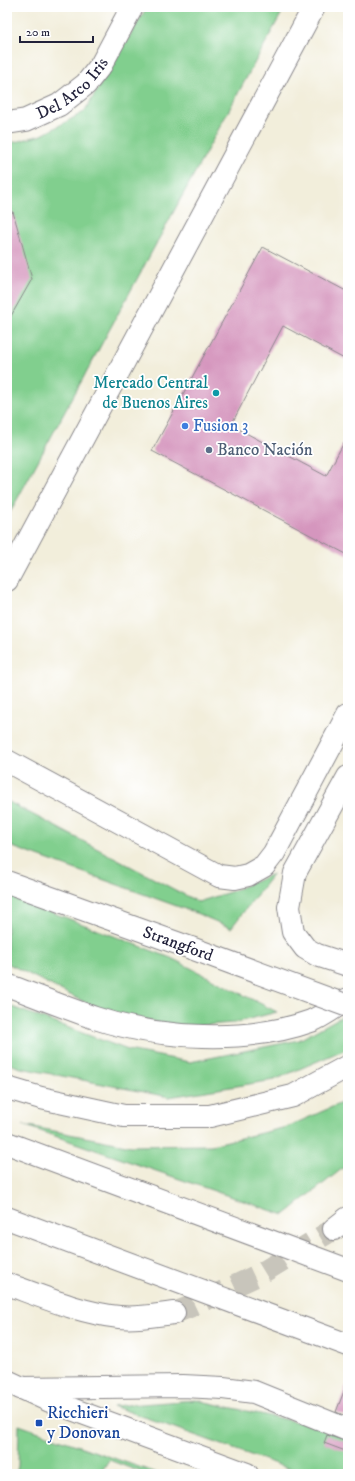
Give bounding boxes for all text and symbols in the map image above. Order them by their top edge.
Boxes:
scale bar [20,18,93,44]
text: 20 m [26,25,50,40]
street label: Del Arco Iris [33,54,114,125]
place label: Mercado Central de Buenos Aires [93,372,208,414]
marker: Mercado Central de Buenos Aires [211,388,221,398]
place label: Fusion 3 [193,415,248,437]
marker: Fusion 3 [180,421,190,431]
place label: Banco Nación [217,439,313,461]
marker: Banco Nación [204,445,214,455]
street label: Strangford [140,921,217,967]
place label: Ricchieri y Donovan [47,1402,120,1444]
marker: Ricchieri y Donovan [34,1418,44,1428]

